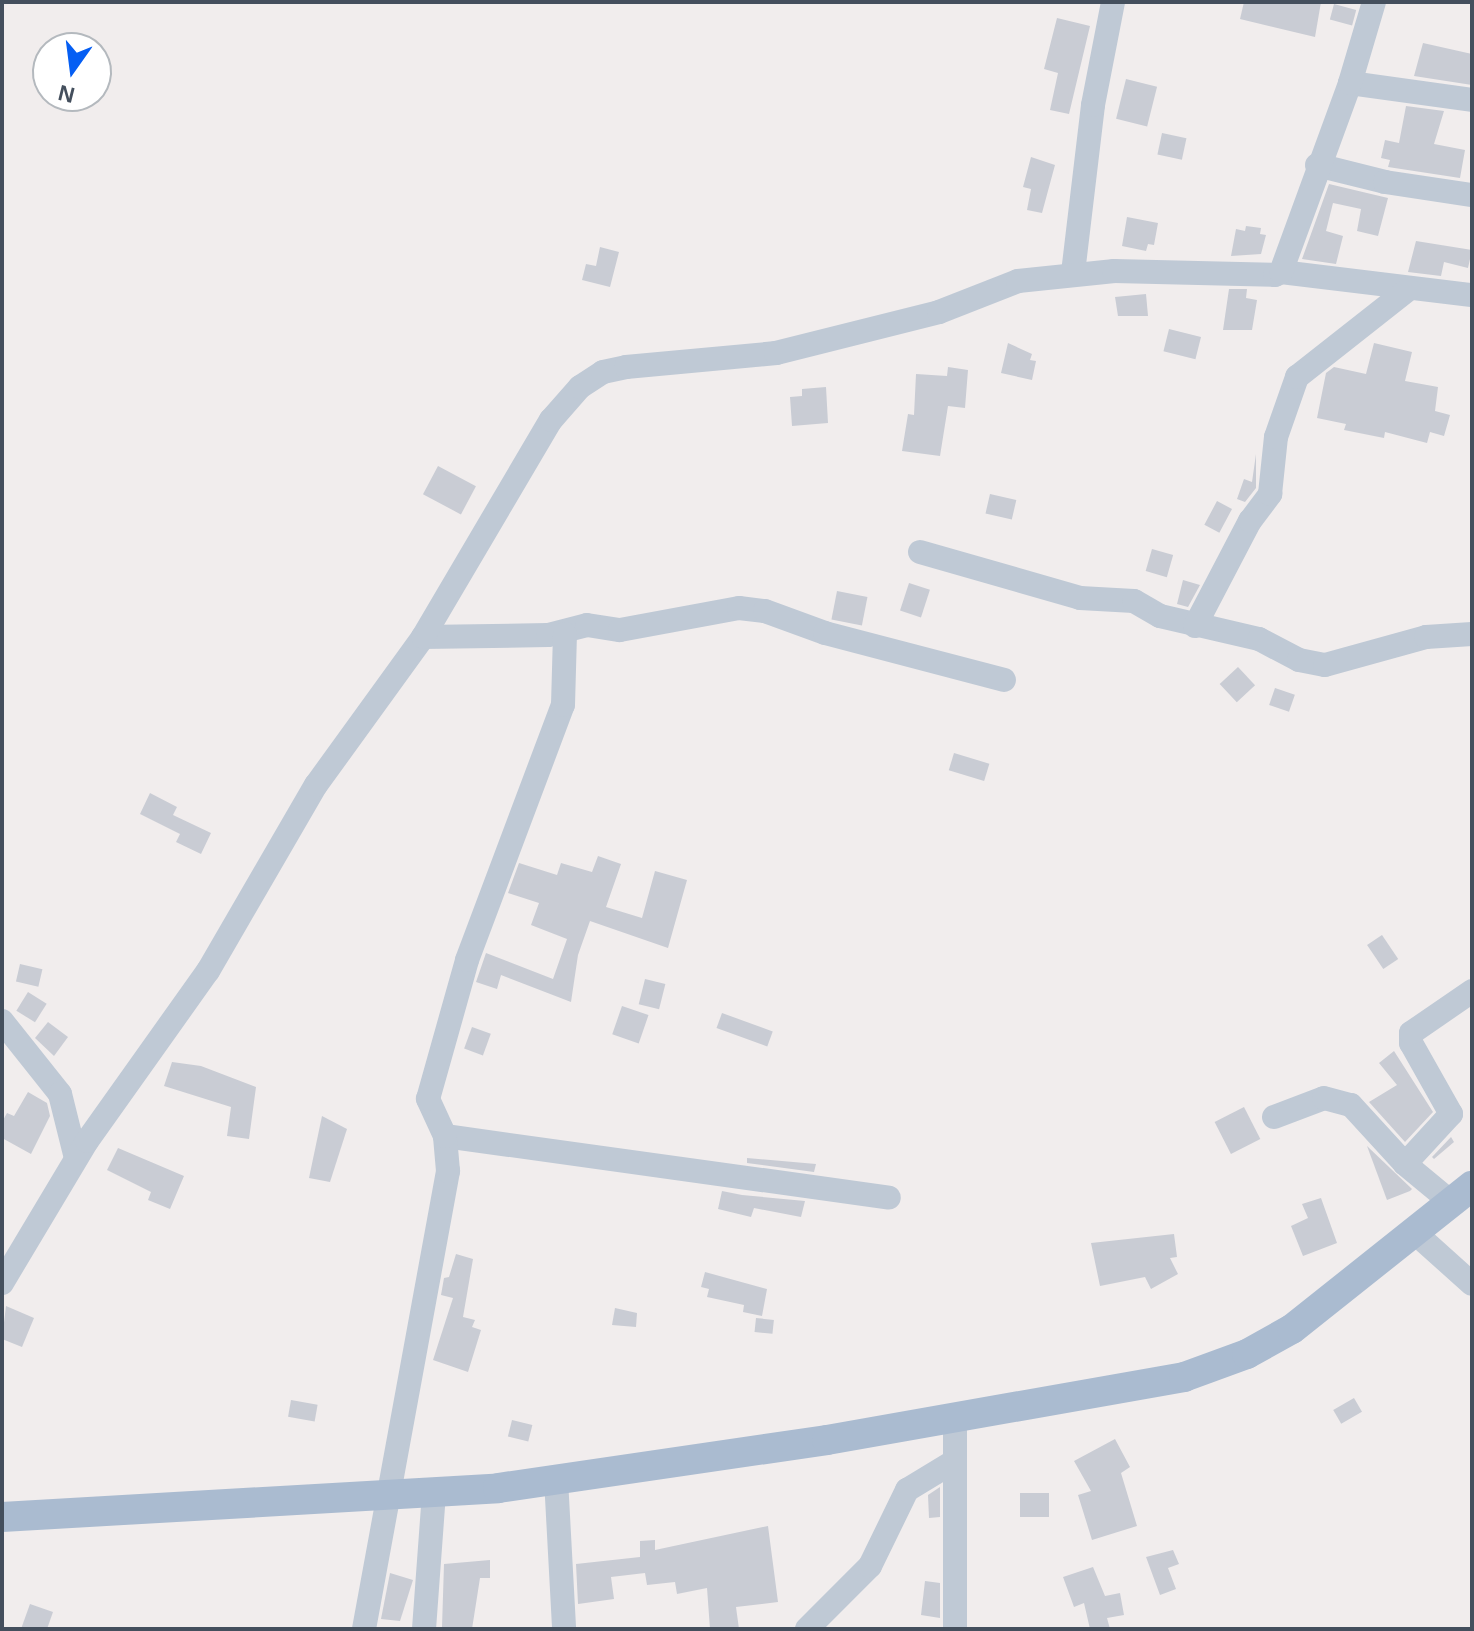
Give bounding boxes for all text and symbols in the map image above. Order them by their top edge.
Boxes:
north arrow [32,32,112,112]
text: N [56,80,77,108]

